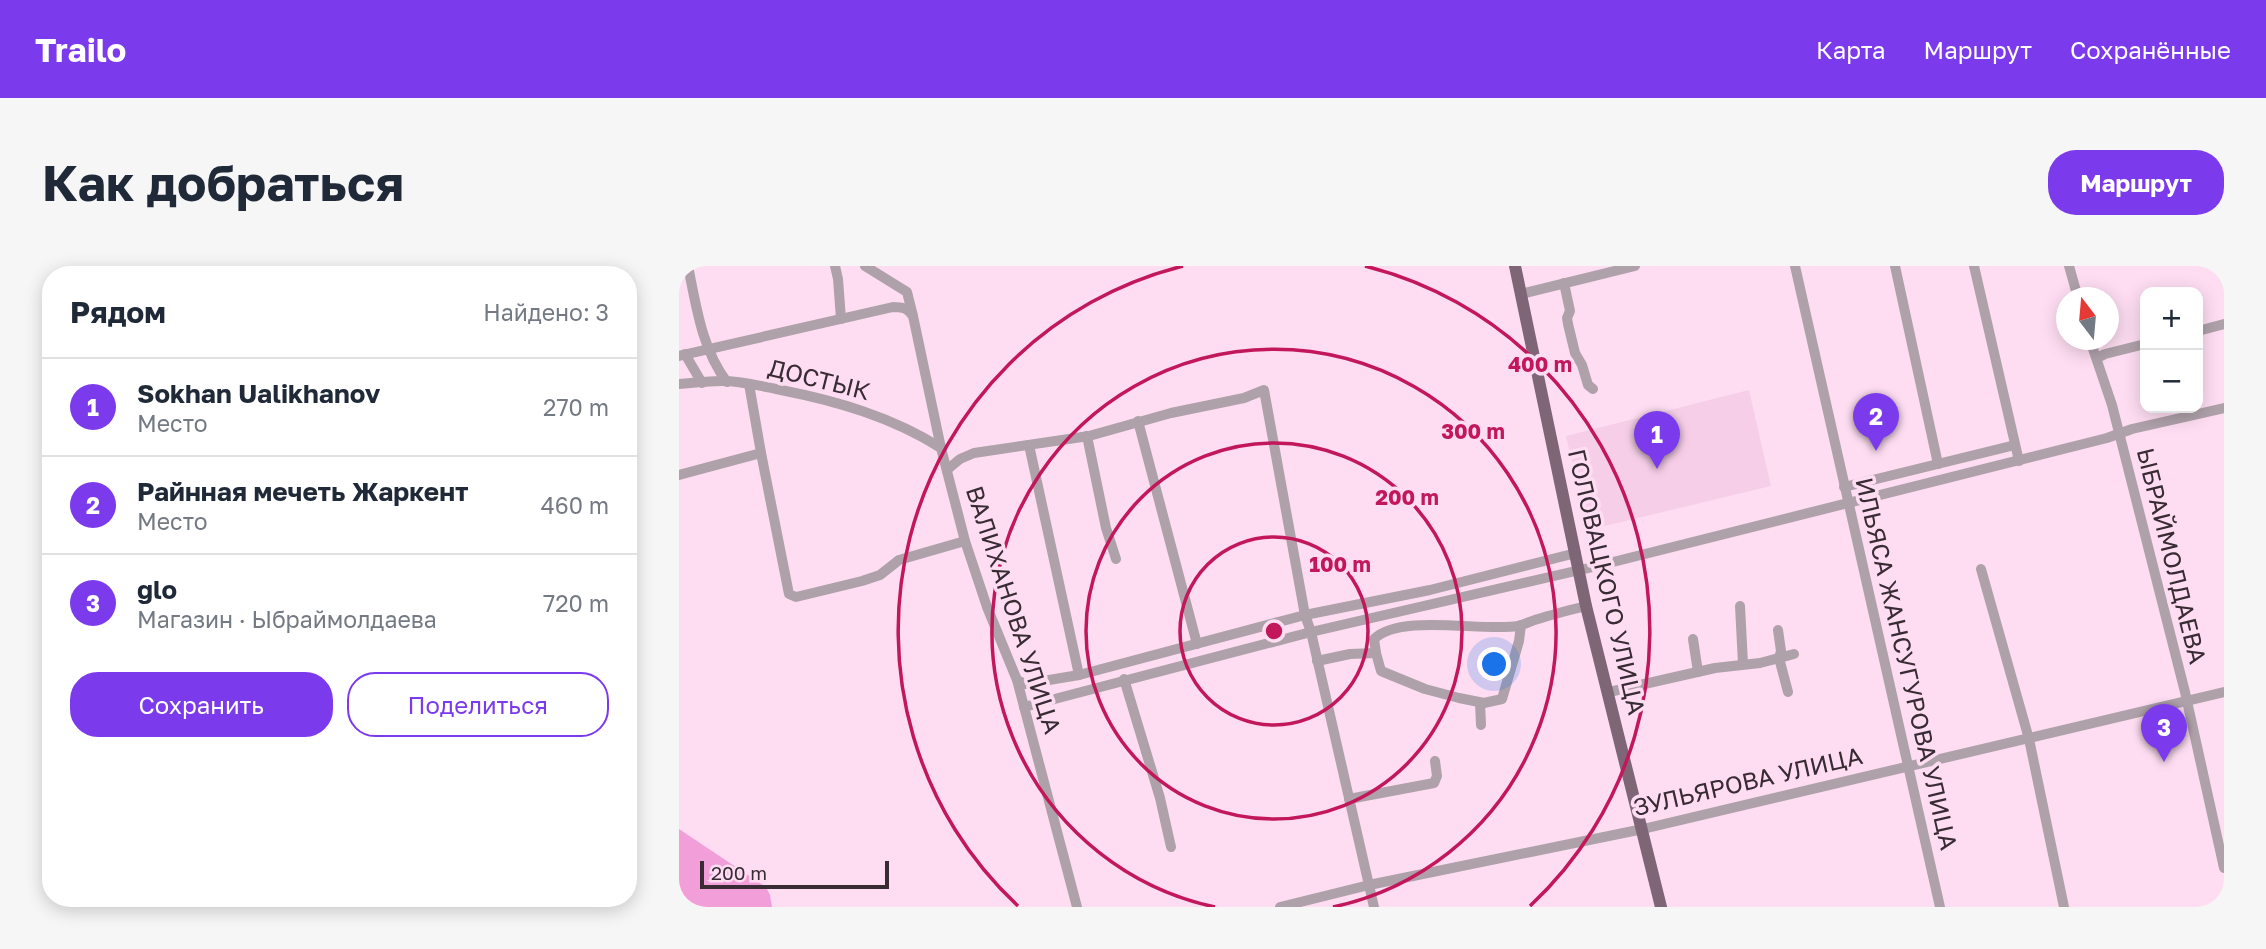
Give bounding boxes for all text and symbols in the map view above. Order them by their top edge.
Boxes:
text: Trailo [35,30,126,69]
text: Карта [1816,35,1886,64]
text: Маршрут [1924,35,2032,64]
text: Сохранённые [2070,35,2231,64]
button: Маршрут [2048,150,2224,215]
text: Как добраться [42,153,404,212]
north arrow [2056,287,2119,350]
map controls [2140,287,2203,413]
button: + [2140,287,2203,350]
text: Рядом [70,294,166,330]
text: Найдено: 3 [483,298,609,326]
button: − [2140,350,2203,413]
text: 400 m [1508,351,1572,377]
street label: ДОСТЫК [765,352,873,405]
text: Sokhan Ualikhanov [137,378,380,409]
text: 1 [87,393,99,421]
text: 270 m [543,393,609,421]
pin: 2 [1853,393,1899,451]
text: Место [137,409,208,437]
pin: 1 [1634,411,1680,469]
text: 300 m [1441,418,1505,444]
street label: ЫБРАЙМОЛДАЕВА [2132,445,2213,667]
street label: ГОЛОВАЦКОГО УЛИЦА [1563,446,1652,717]
street label: ИЛЬЯСА ЖАНСУГУРОВА УЛИЦА [1850,475,1964,853]
text: Райнная мечеть Жаркент [137,476,469,507]
street label: ВАЛИХАНОВА УЛИЦА [961,482,1068,737]
text: 200 m [1375,484,1439,510]
text: 2 [86,491,100,519]
text: 460 m [541,491,609,519]
text: Место [137,507,208,535]
text: 100 m [1309,551,1371,577]
text: glo [137,574,177,605]
text: 3 [86,589,100,617]
text: 720 m [543,589,609,617]
text: Магазин · Ыбраймолдаева [137,605,437,633]
centre of rings [1262,619,1286,643]
your location [1477,647,1511,681]
button: Сохранить [70,672,333,737]
button: Поделиться [347,672,609,737]
pin: 3 [2141,704,2187,762]
street label: ЗУЛЬЯРОВА УЛИЦА [1630,740,1865,821]
scale bar [700,858,889,890]
text: 200 m [711,861,767,884]

